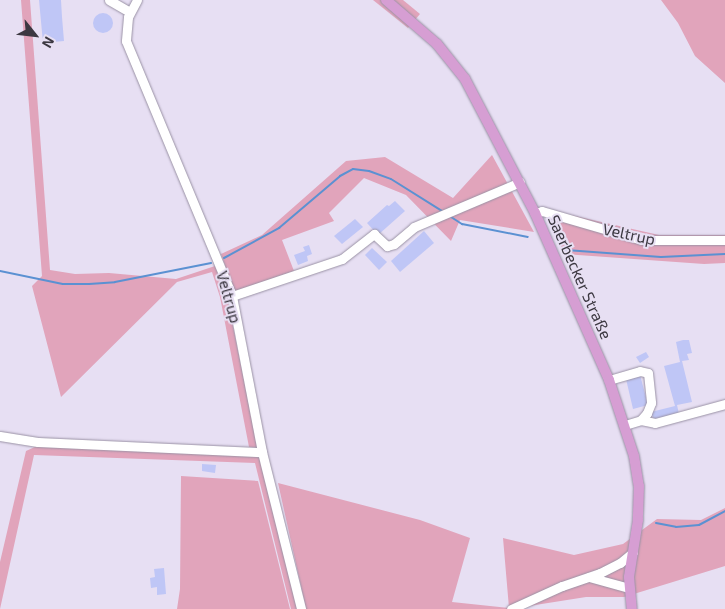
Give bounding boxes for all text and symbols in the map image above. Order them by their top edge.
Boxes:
north arrow [10,10,60,60]
text: N [39,34,58,51]
street label: Saerbecker Straße [544,212,616,342]
street label: Veltrup [601,219,657,249]
street label: Veltrup [212,269,246,325]

